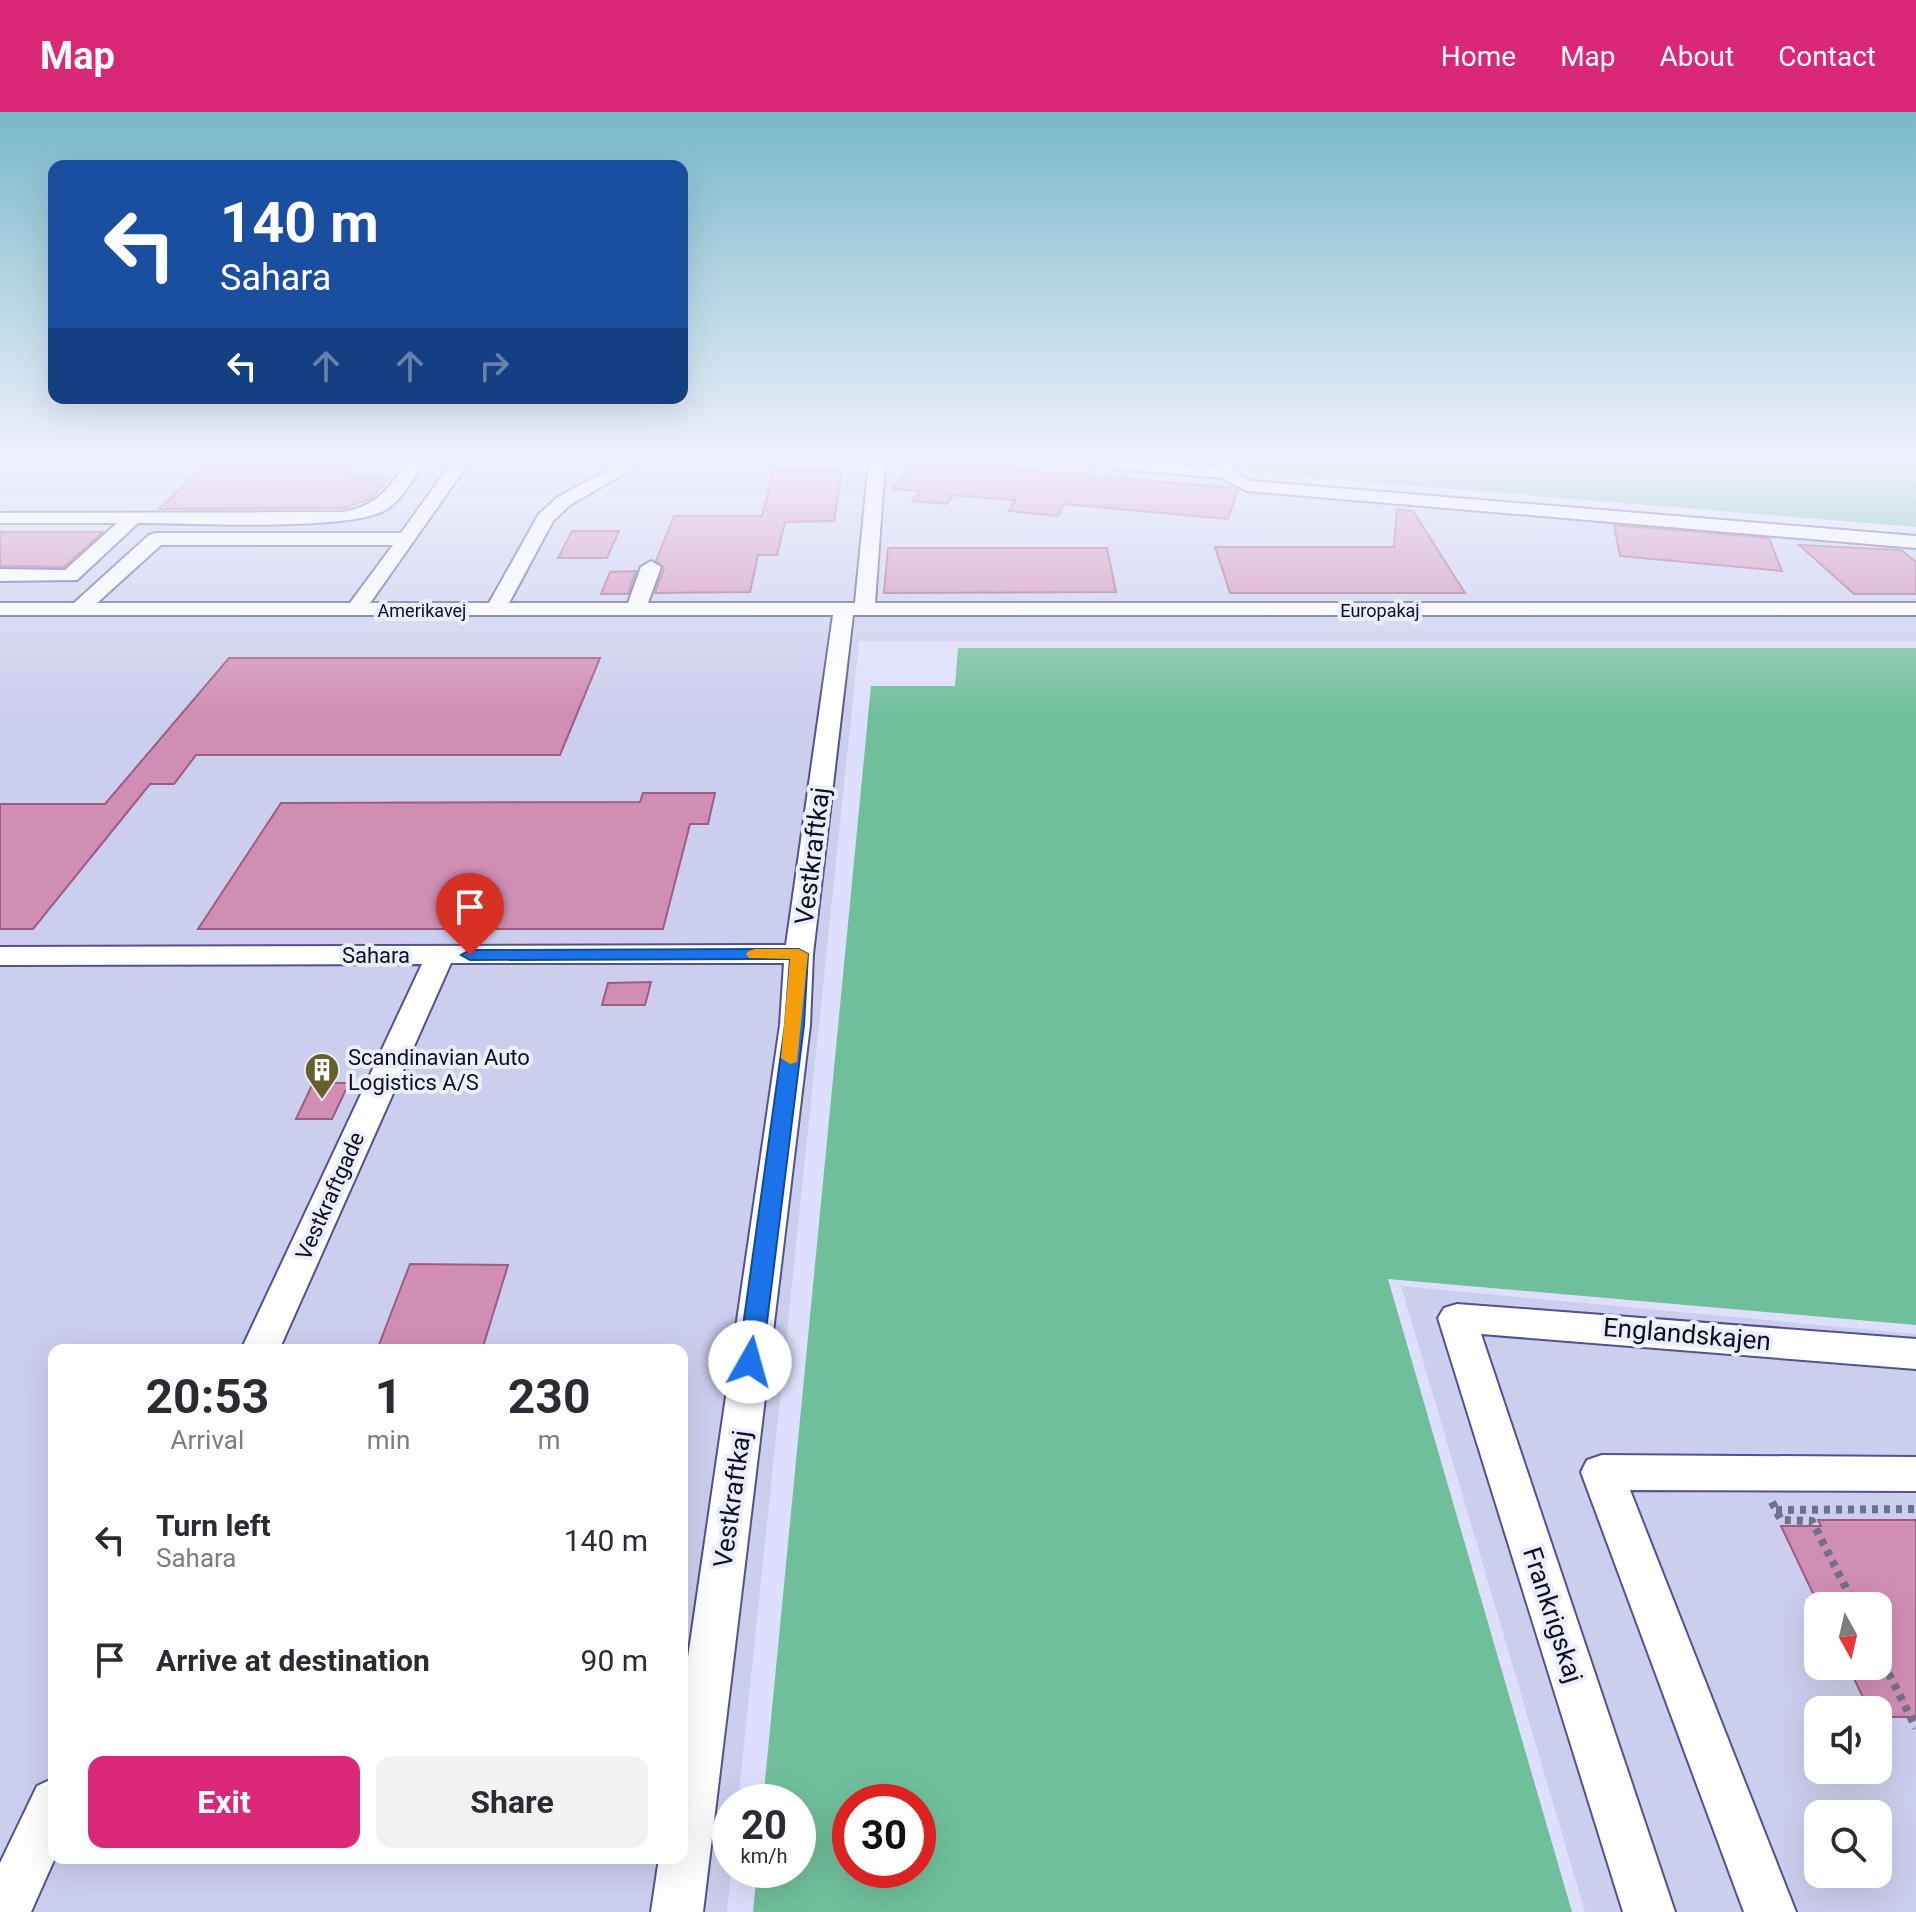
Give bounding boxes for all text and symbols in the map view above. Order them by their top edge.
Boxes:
text: Map [40,34,115,78]
text: Home [1441,40,1516,73]
text: Map [1560,40,1616,73]
text: About [1660,40,1734,73]
text: Contact [1778,40,1876,73]
text: 140 m [220,190,379,256]
icon: left [88,192,192,296]
text: Sahara [220,257,331,299]
icon: left [220,344,264,388]
icon: ahead [304,344,348,388]
icon: ahead [388,344,432,388]
icon: right [472,344,516,388]
street label: Amerikavej [378,600,466,621]
street label: Europakaj [1340,600,1420,621]
street label: Vestkraftkaj [789,785,835,927]
pin [436,873,504,955]
icon: arrive [448,885,492,929]
street label: Sahara [342,943,410,968]
place label: Scandinavian Auto Logistics A/S [348,1045,530,1095]
building icon: Scandinavian Auto Logistics A/S [303,1051,341,1101]
street label: Vestkraftgade [291,1128,369,1264]
street label: Englandskajen [1602,1312,1772,1356]
position arrow [708,1320,792,1404]
text: 20:53 [146,1368,269,1425]
text: 1 [375,1368,402,1425]
text: 230 [508,1368,590,1425]
text: Arrival [171,1425,244,1455]
text: min [367,1425,410,1455]
text: m [538,1425,561,1455]
street label: Vestkraftkaj [708,1428,756,1570]
text: Turn left [156,1508,271,1543]
icon: left [88,1518,132,1562]
text: 140 m [564,1523,648,1558]
text: Sahara [156,1543,237,1573]
street label: Frankrigskaj [1517,1543,1589,1687]
north arrow [1804,1592,1892,1680]
map controls [1804,1592,1892,1888]
icon: arrive [88,1638,132,1682]
text: Arrive at destination [156,1643,430,1678]
text: 90 m [581,1643,648,1678]
button: sound [1804,1696,1892,1784]
button: Exit [88,1756,360,1848]
button: Share [376,1756,648,1848]
speed limit sign: 30 [832,1784,936,1888]
button: search [1804,1800,1892,1888]
text: 20 [741,1802,787,1849]
text: km/h [741,1844,787,1868]

